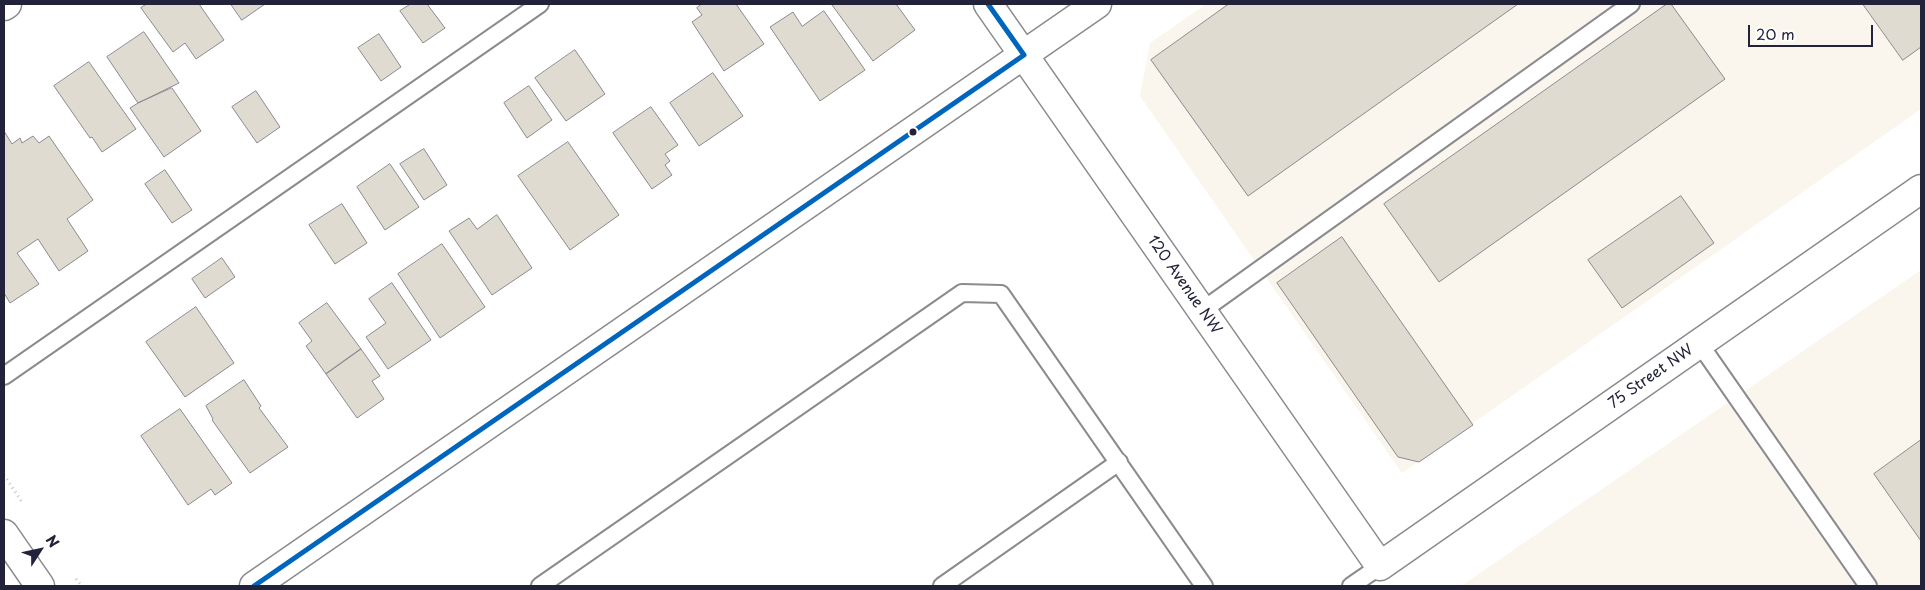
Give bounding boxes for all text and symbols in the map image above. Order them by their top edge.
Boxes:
scale bar [1750,15,1875,47]
text: 20 m [1756,22,1795,45]
unlabelled marker [908,127,918,137]
street label: 120 Avenue NW [1143,232,1225,338]
street label: 75 Street NW [1605,341,1697,413]
north arrow [15,525,65,575]
text: N [41,531,64,552]

